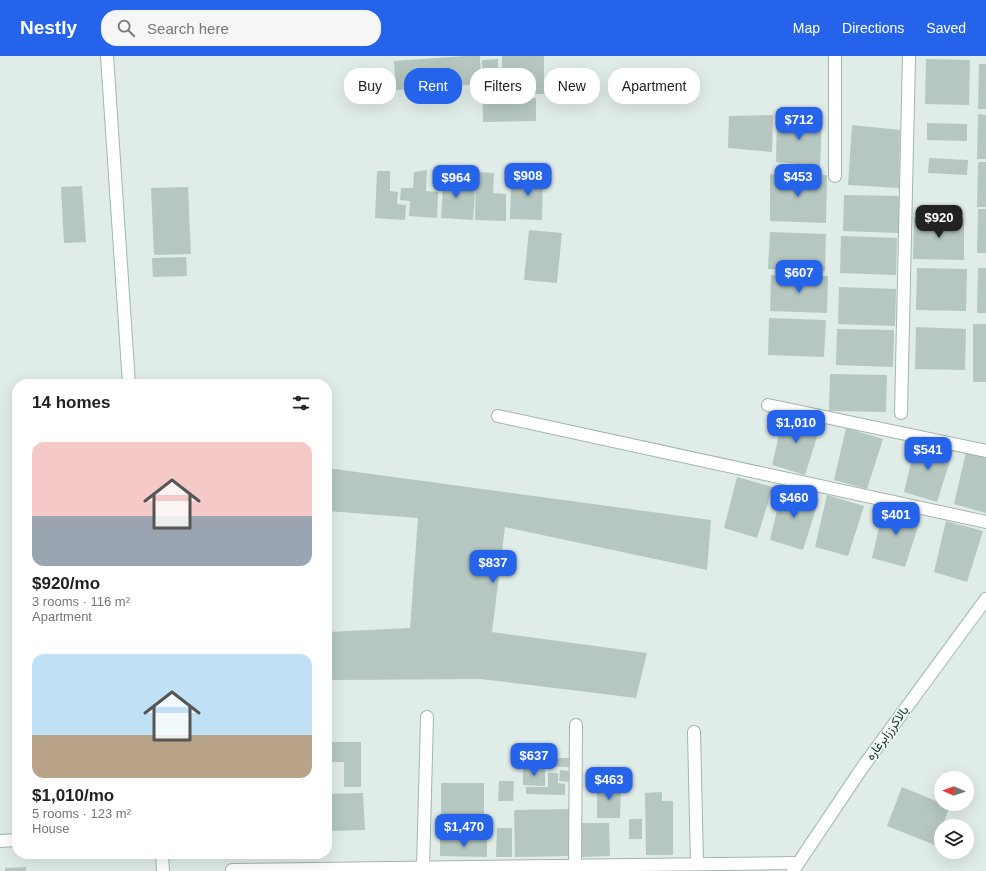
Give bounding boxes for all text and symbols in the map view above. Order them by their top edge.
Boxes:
search box [101,10,381,46]
text: Nestly [20,17,77,38]
icon: search [115,17,137,39]
text: Search here [147,20,229,37]
text: Map [793,20,820,36]
text: Directions [842,20,904,36]
text: Saved [926,20,966,36]
chip: Buy [344,68,396,104]
chip: Rent [404,68,462,104]
chip: Filters [470,68,536,104]
chip: New [544,68,600,104]
chip: Apartment [608,68,700,104]
pin: $712 [775,107,823,141]
text: $712 [785,112,813,127]
pin: $908 [504,163,552,197]
pin: $453 [774,164,822,198]
pin: $964 [432,165,480,199]
text: $908 [514,168,542,183]
text: $453 [784,169,812,184]
text: $964 [442,170,470,185]
pin: $920 [915,205,963,239]
text: $920 [925,210,953,225]
pin: $607 [775,260,823,294]
text: $607 [785,265,813,280]
icon: filters [290,392,312,414]
text: 14 homes [32,393,110,412]
pin: $1,010 [763,410,829,444]
text: $1,010 [776,415,816,430]
pin: $541 [904,437,952,471]
text: $541 [914,442,942,457]
icon: home [136,468,208,540]
pin: $460 [770,485,818,519]
text: $460 [780,490,808,505]
pin: $401 [872,502,920,536]
text: $401 [882,507,910,522]
pin: $837 [469,550,517,584]
text: $837 [479,555,507,570]
text: $920/mo [32,574,100,593]
text: 3 rooms · 116 m² [32,594,130,609]
text: Apartment [32,609,92,624]
icon: home [136,680,208,752]
street label: بالاکرززابرغاره [862,703,913,764]
pin: $637 [510,743,558,777]
text: $637 [520,748,548,763]
pin: $463 [585,767,633,801]
north arrow [934,771,974,811]
map controls [934,771,974,859]
text: $463 [595,772,623,787]
text: $1,010/mo [32,786,114,805]
text: 5 rooms · 123 m² [32,806,131,821]
pin: $1,470 [431,814,497,848]
text: $1,470 [444,819,484,834]
button: layers [934,819,974,859]
text: House [32,821,70,836]

